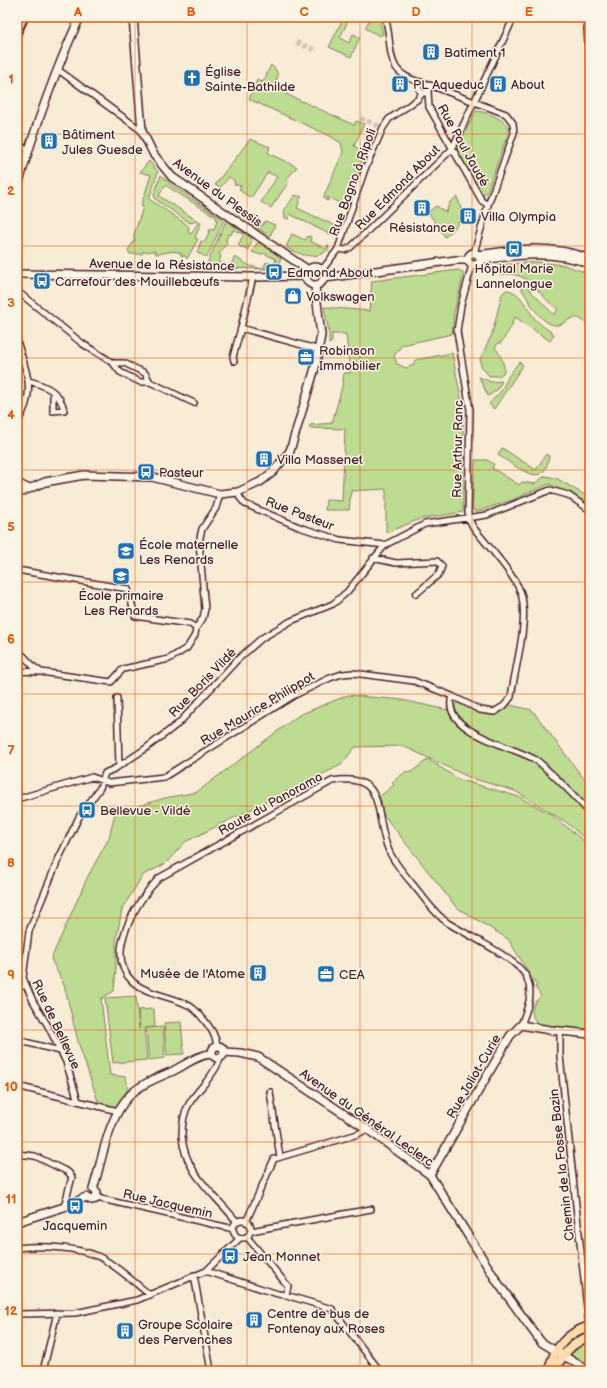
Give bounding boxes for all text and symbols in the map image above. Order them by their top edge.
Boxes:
text: A [73,4,82,20]
text: B [186,4,196,20]
text: C [299,4,309,20]
text: D [411,4,421,20]
text: E [525,4,534,20]
building icon: Batiment 1 [421,42,441,62]
place label: Batiment 1 [444,45,506,61]
place label: Église Sainte-Bathilde [205,64,295,95]
church icon: Église Sainte-Bathilde [182,68,202,88]
text: 1 [8,71,14,87]
building icon: PL Aqueduc [390,74,410,94]
building icon: About [488,74,508,94]
place label: PL Aqueduc [413,77,484,93]
place label: About [511,77,545,93]
street label: Rue Paul Jaudé [434,101,493,190]
street label: Rue Bagno à Ripoli [326,126,380,239]
place label: Bâtiment Jules Guesde [62,127,143,158]
building icon: Bâtiment Jules Guesde [39,131,59,151]
street label: Rue Edmond About [352,142,444,234]
street label: Avenue du Plessis [170,155,266,231]
text: 2 [7,183,15,199]
building icon: Résistance [412,198,432,218]
building icon: Villa Olympia [458,206,478,226]
place label: Villa Olympia [481,209,556,225]
place label: Résistance [389,220,455,236]
bus stop icon: Hôpital Marie Lannelongue [504,239,524,259]
street label: Avenue de la Résistance [89,256,235,274]
place label: Hôpital Marie Lannelongue [475,261,554,292]
bus stop icon: Edmond About [264,262,284,282]
place label: Edmond About [287,265,373,281]
bus stop icon: Carrefour des Mouillebœufs [32,271,52,291]
place label: Carrefour des Mouillebœufs [55,274,220,290]
shop icon: Volkswagen [283,286,303,306]
place label: Volkswagen [306,289,375,305]
text: 3 [7,295,15,311]
place label: Robinson Immobilier [319,343,381,374]
office icon: Robinson Immobilier [296,347,316,367]
street label: Rue Arthur Ranc [449,400,467,498]
text: 4 [7,407,15,423]
building icon: Villa Massenet [254,449,274,469]
place label: Villa Massenet [277,452,363,468]
bus stop icon: Pasteur [136,462,156,482]
place label: Pasteur [159,465,204,481]
street label: Rue Pasteur [263,493,337,534]
text: 5 [7,519,15,535]
place label: École maternelle Les Renards [139,537,238,568]
school or university icon: École maternelle Les Renards [116,541,136,561]
school or university icon: École primaire Les Renards [111,566,131,586]
place label: École primaire Les Renards [78,588,164,619]
text: 6 [7,631,15,647]
street label: Rue Boris Vildé [166,644,240,721]
street label: Rue Maurice Philippot [198,669,317,749]
text: 7 [7,743,15,759]
street label: Route du Panorama [216,769,325,839]
bus stop icon: Bellevue - Vildé [77,800,97,820]
place label: Bellevue - Vildé [100,803,191,819]
text: 8 [7,855,15,871]
building icon: Musée de l'Atome [248,963,268,983]
office icon: CEA [316,964,336,984]
place label: Musée de l'Atome [140,966,245,982]
text: 9 [7,967,15,983]
place label: CEA [339,967,365,983]
street label: Rue de Bellevue [28,977,84,1072]
street label: Rue Joliot-Curie [443,1031,505,1122]
street label: Avenue du Général Leclerc [296,1065,437,1170]
text: 10 [4,1079,18,1095]
street label: Chemin de la Fosse Bazin [546,1088,578,1242]
street label: Rue Jacquemin [121,1186,214,1222]
text: 11 [6,1191,16,1207]
bus stop icon: Jacquemin [65,1196,85,1216]
place label: Jacquemin [43,1218,107,1234]
bus stop icon: Jean Monnet [220,1246,240,1266]
place label: Jean Monnet [243,1249,320,1265]
text: 12 [4,1303,18,1319]
place label: Centre de bus de Fontenay aux Roses [267,1306,386,1337]
building icon: Centre de bus de Fontenay aux Roses [244,1310,264,1330]
place label: Groupe Scolaire des Pervenches [138,1317,233,1348]
building icon: Groupe Scolaire des Pervenches [115,1321,135,1341]

